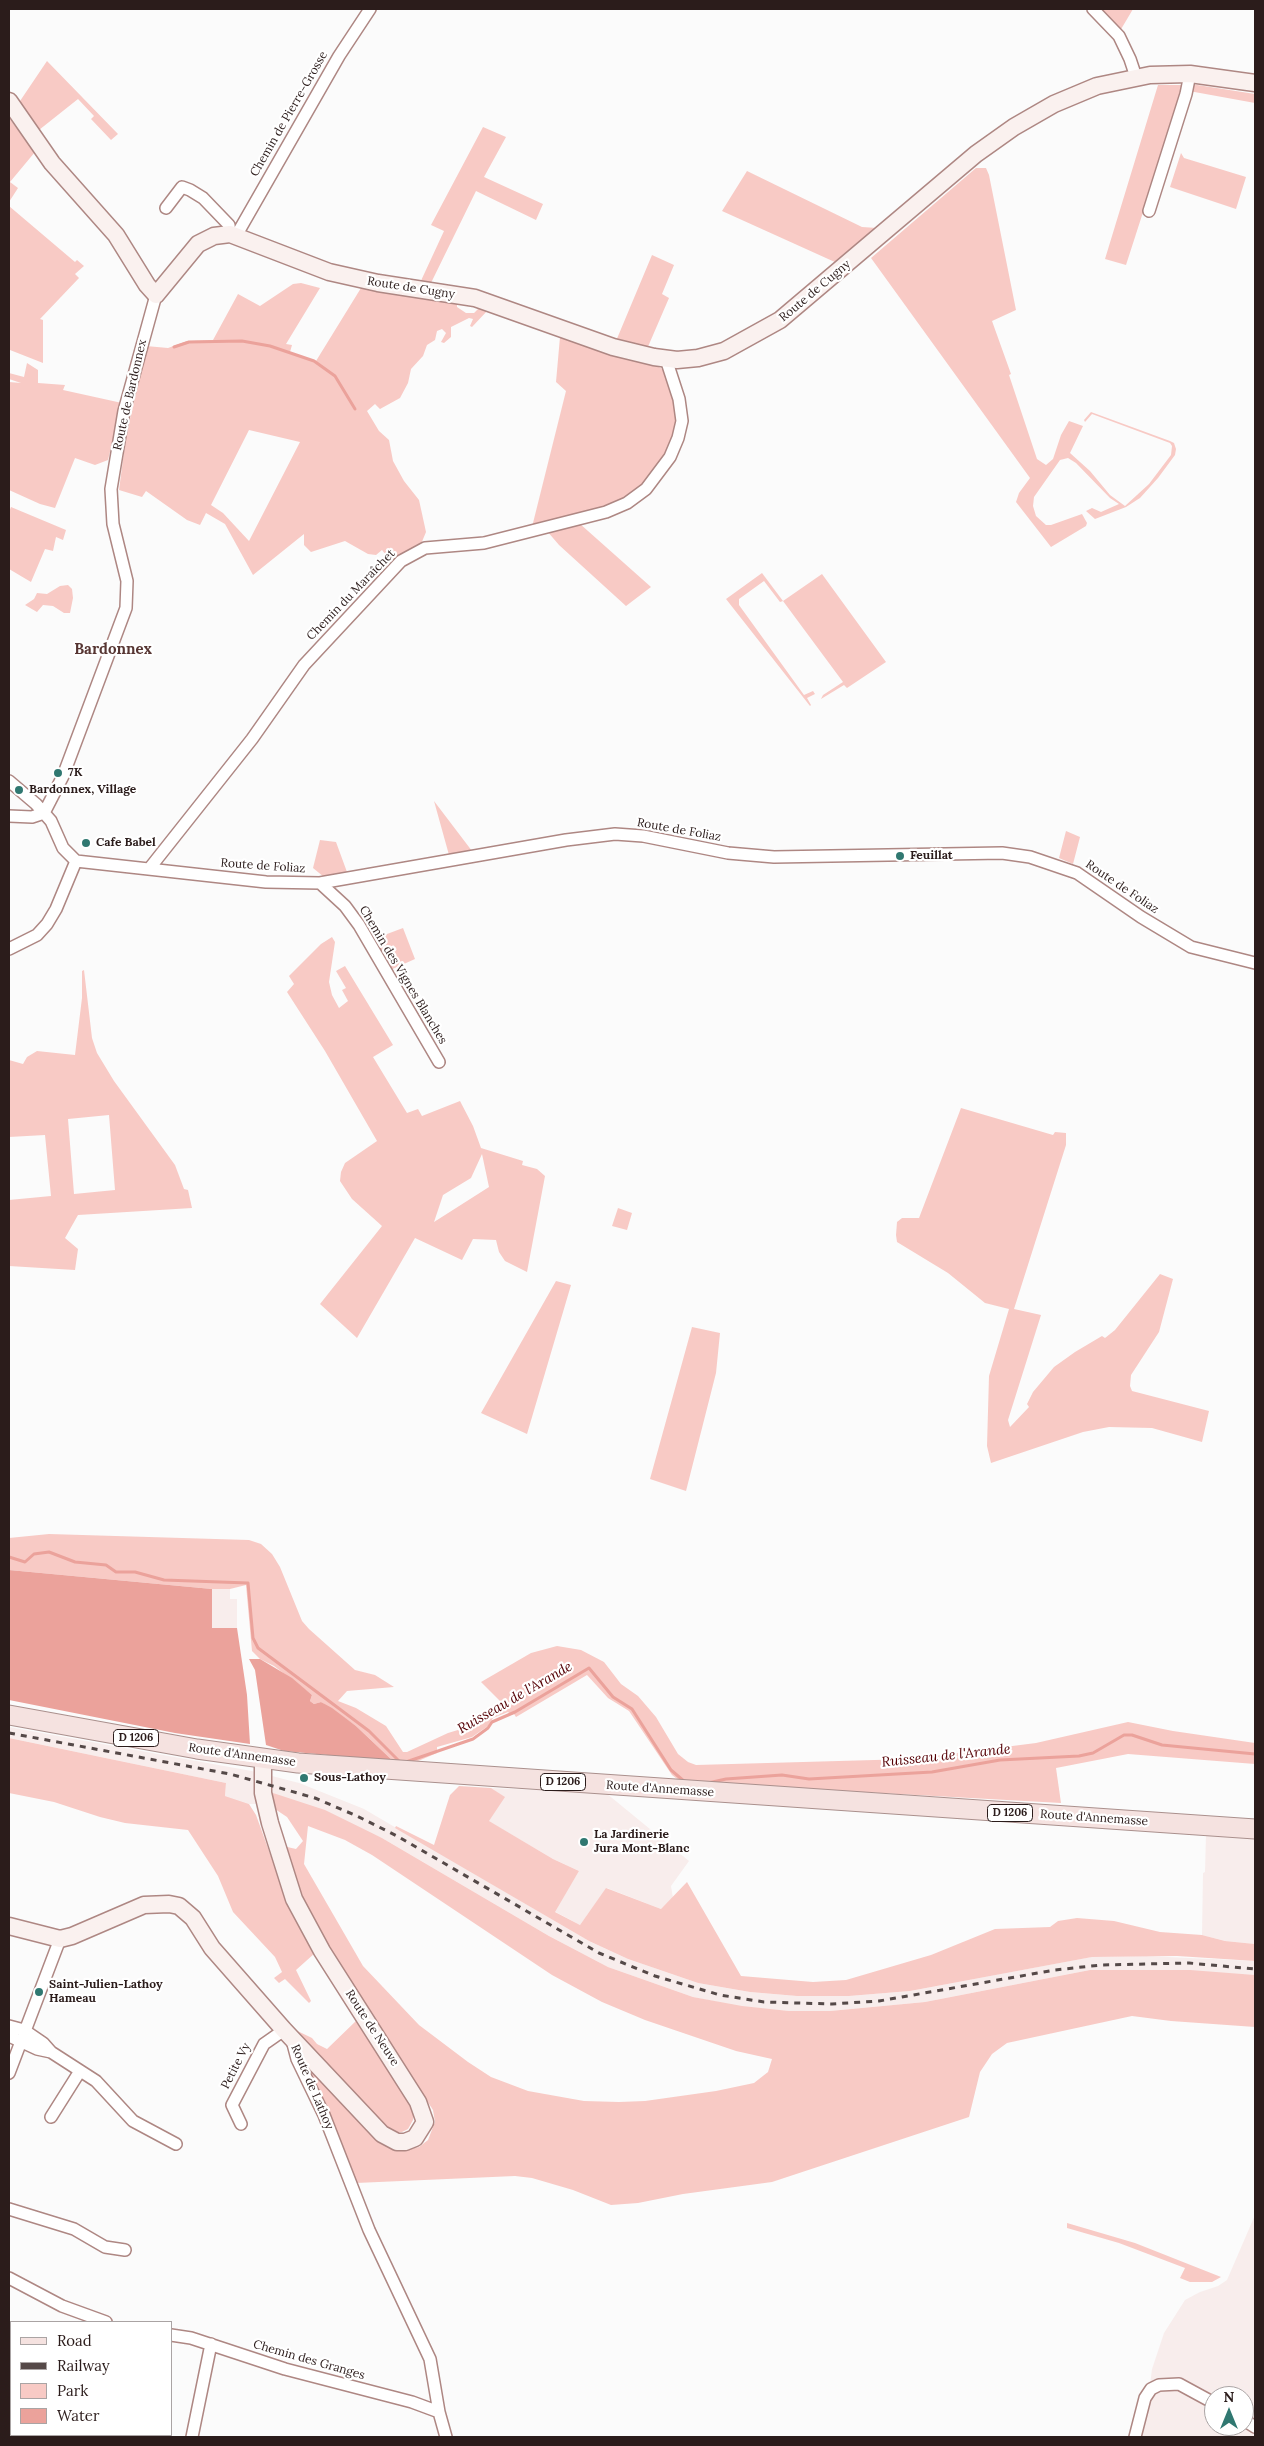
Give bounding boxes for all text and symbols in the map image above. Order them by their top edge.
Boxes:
street label: Chemin de Pierre-Grosse [247,49,331,179]
street label: Route de Cugny [776,257,854,325]
street label: Route de Cugny [366,274,456,302]
street label: Route de Bardonnex [110,338,150,452]
street label: Chemin du Maraîchet [304,547,398,643]
district label: Bardonnex [74,641,152,659]
place label: 7K [68,766,82,780]
marker: 7K [52,767,64,779]
place label: Bardonnex, Village [29,783,136,797]
marker: Bardonnex, Village [13,784,25,796]
street label: Route de Foliaz [636,816,722,844]
place label: Cafe Babel [96,836,156,850]
marker: Cafe Babel [80,837,92,849]
place label: Feuillat [910,849,953,863]
marker: Feuillat [894,850,906,862]
street label: Route de Foliaz [220,856,306,876]
street label: Route de Foliaz [1083,857,1161,917]
street label: Chemin des Vignes Blanches [356,903,450,1047]
water label: Ruisseau de l'Arande [455,1658,575,1738]
road number: D 1206 [114,1730,158,1746]
street label: Route d'Annemasse [187,1740,297,1770]
water label: Ruisseau de l'Arande [881,1741,1011,1771]
place label: Sous-Lathoy [314,1771,386,1785]
marker: Sous-Lathoy [298,1772,310,1784]
road number: D 1206 [540,1774,586,1790]
street label: Route d'Annemasse [606,1778,714,1800]
road number: D 1206 [988,1805,1032,1822]
street label: Route d'Annemasse [1040,1807,1148,1829]
place label: La Jardinerie Jura Mont-Blanc [594,1828,689,1856]
marker: La Jardinerie Jura Mont-Blanc [578,1836,590,1848]
place label: Saint-Julien-Lathoy Hameau [49,1978,163,2006]
marker: Saint-Julien-Lathoy Hameau [33,1986,45,1998]
street label: Route de Neuve [342,1987,402,2069]
street label: Petite Vy [218,2040,254,2092]
street label: Route de Lathoy [288,2042,336,2132]
legend [10,2321,172,2436]
text: Road [57,2331,92,2350]
street label: Chemin des Granges [252,2337,366,2383]
text: Railway [57,2356,110,2375]
text: Park [57,2381,88,2400]
north arrow [1204,2386,1254,2436]
text: N [1224,2388,1234,2406]
text: Water [57,2406,99,2425]

